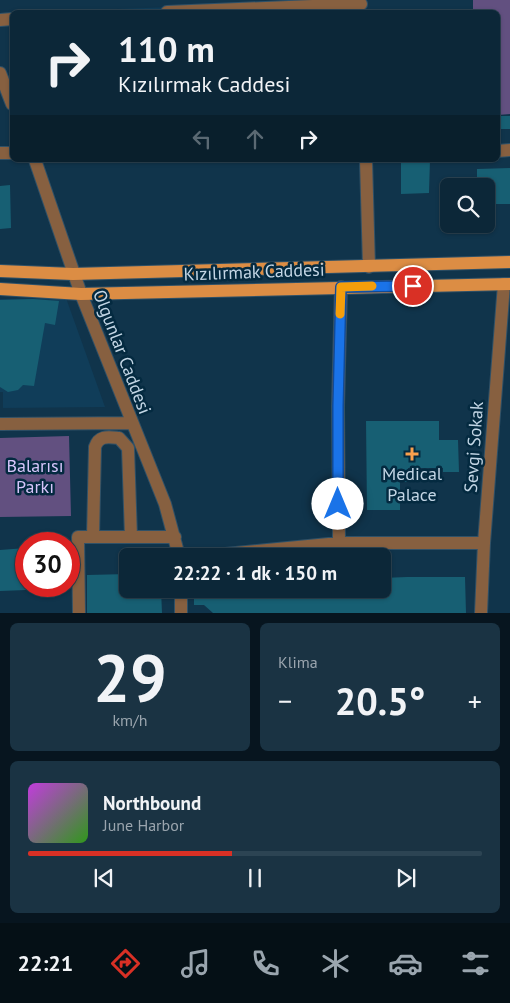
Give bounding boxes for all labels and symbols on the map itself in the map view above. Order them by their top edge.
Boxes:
street label: Kızılırmak Caddesi [183,258,325,285]
pin [392,265,434,307]
street label: Olgunlar Caddesi [88,286,157,417]
street label: Sevgi Sokak [459,400,488,493]
marker: Medical Palace [405,447,419,461]
park label: Balarısı Parkı [7,454,63,498]
place label: Medical Palace [382,462,443,506]
position arrow [311,477,363,529]
speed limit sign: 30 [15,532,80,597]

